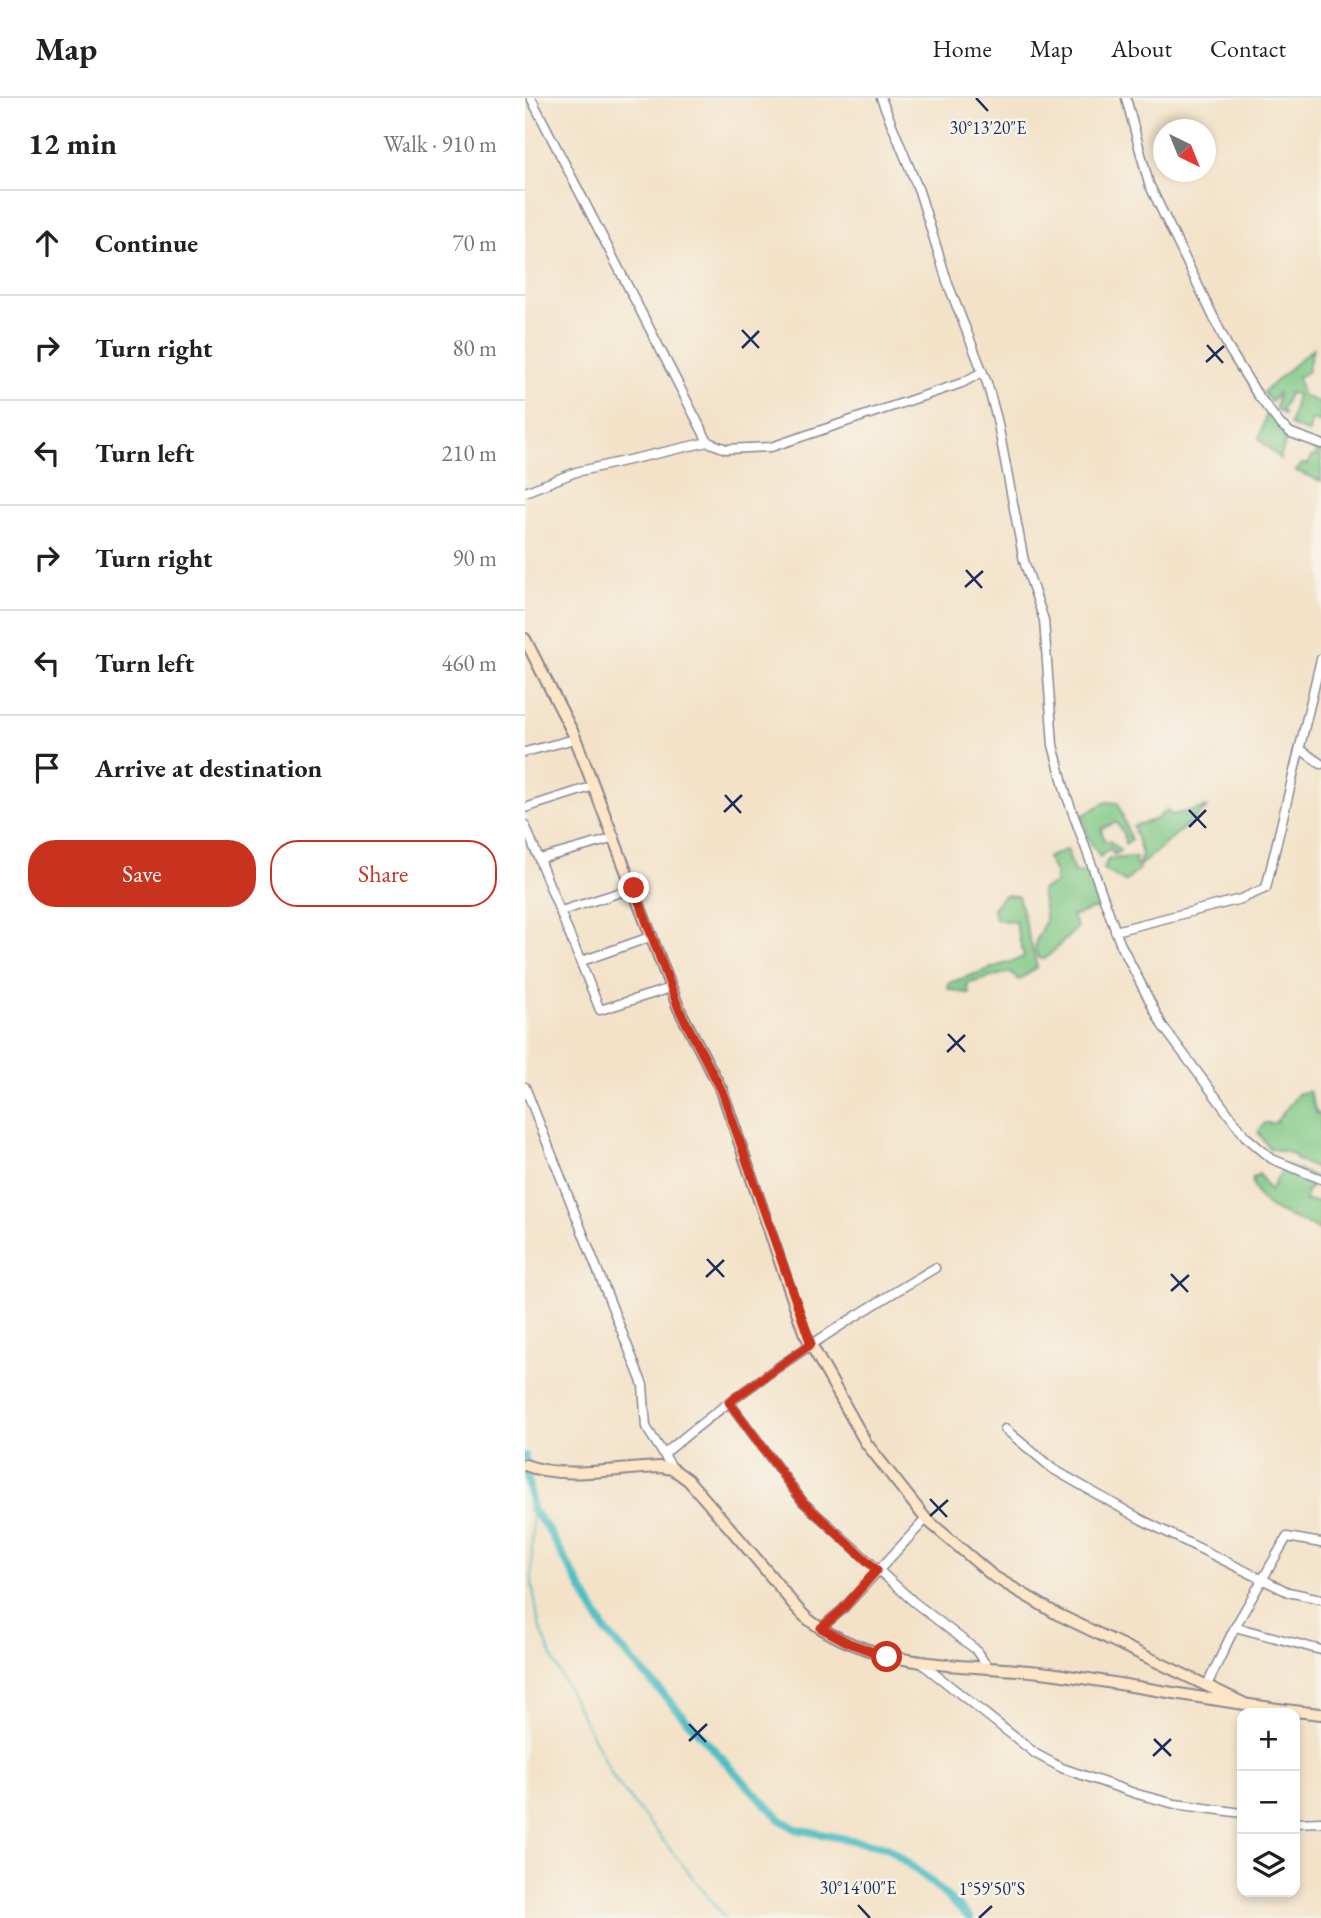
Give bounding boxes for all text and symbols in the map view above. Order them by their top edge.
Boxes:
text: Map [35,27,97,70]
text: Home [932,33,992,64]
text: Map [1030,33,1073,64]
text: About [1111,33,1172,64]
text: Contact [1210,33,1286,64]
text: 30°13'20"E [950,116,1026,139]
north arrow [1153,119,1216,182]
text: 12 min [28,124,117,163]
text: Walk · 910 m [383,129,497,159]
icon: ahead [28,224,66,262]
text: Continue [95,226,198,260]
text: 70 m [452,228,497,258]
icon: right [28,329,66,367]
text: Turn right [95,331,213,365]
text: 80 m [452,333,497,363]
icon: left [28,434,66,472]
text: Turn left [95,436,194,470]
text: 210 m [441,438,497,468]
icon: right [28,539,66,577]
text: Turn right [95,541,213,575]
text: 90 m [452,543,497,573]
icon: left [28,644,66,682]
text: Turn left [95,646,194,680]
text: 460 m [441,648,497,678]
icon: arrive [28,749,66,787]
text: Arrive at destination [95,751,322,785]
button: Save [28,840,256,907]
button: Share [270,840,497,907]
route end [618,872,649,903]
route start [871,1641,902,1672]
map controls [1237,1708,1300,1897]
button: + [1237,1708,1300,1771]
button: − [1237,1771,1300,1834]
button: layers [1237,1834,1300,1897]
text: 30°14'00"E [820,1876,896,1899]
text: 1°59'50"S [959,1877,1025,1900]

